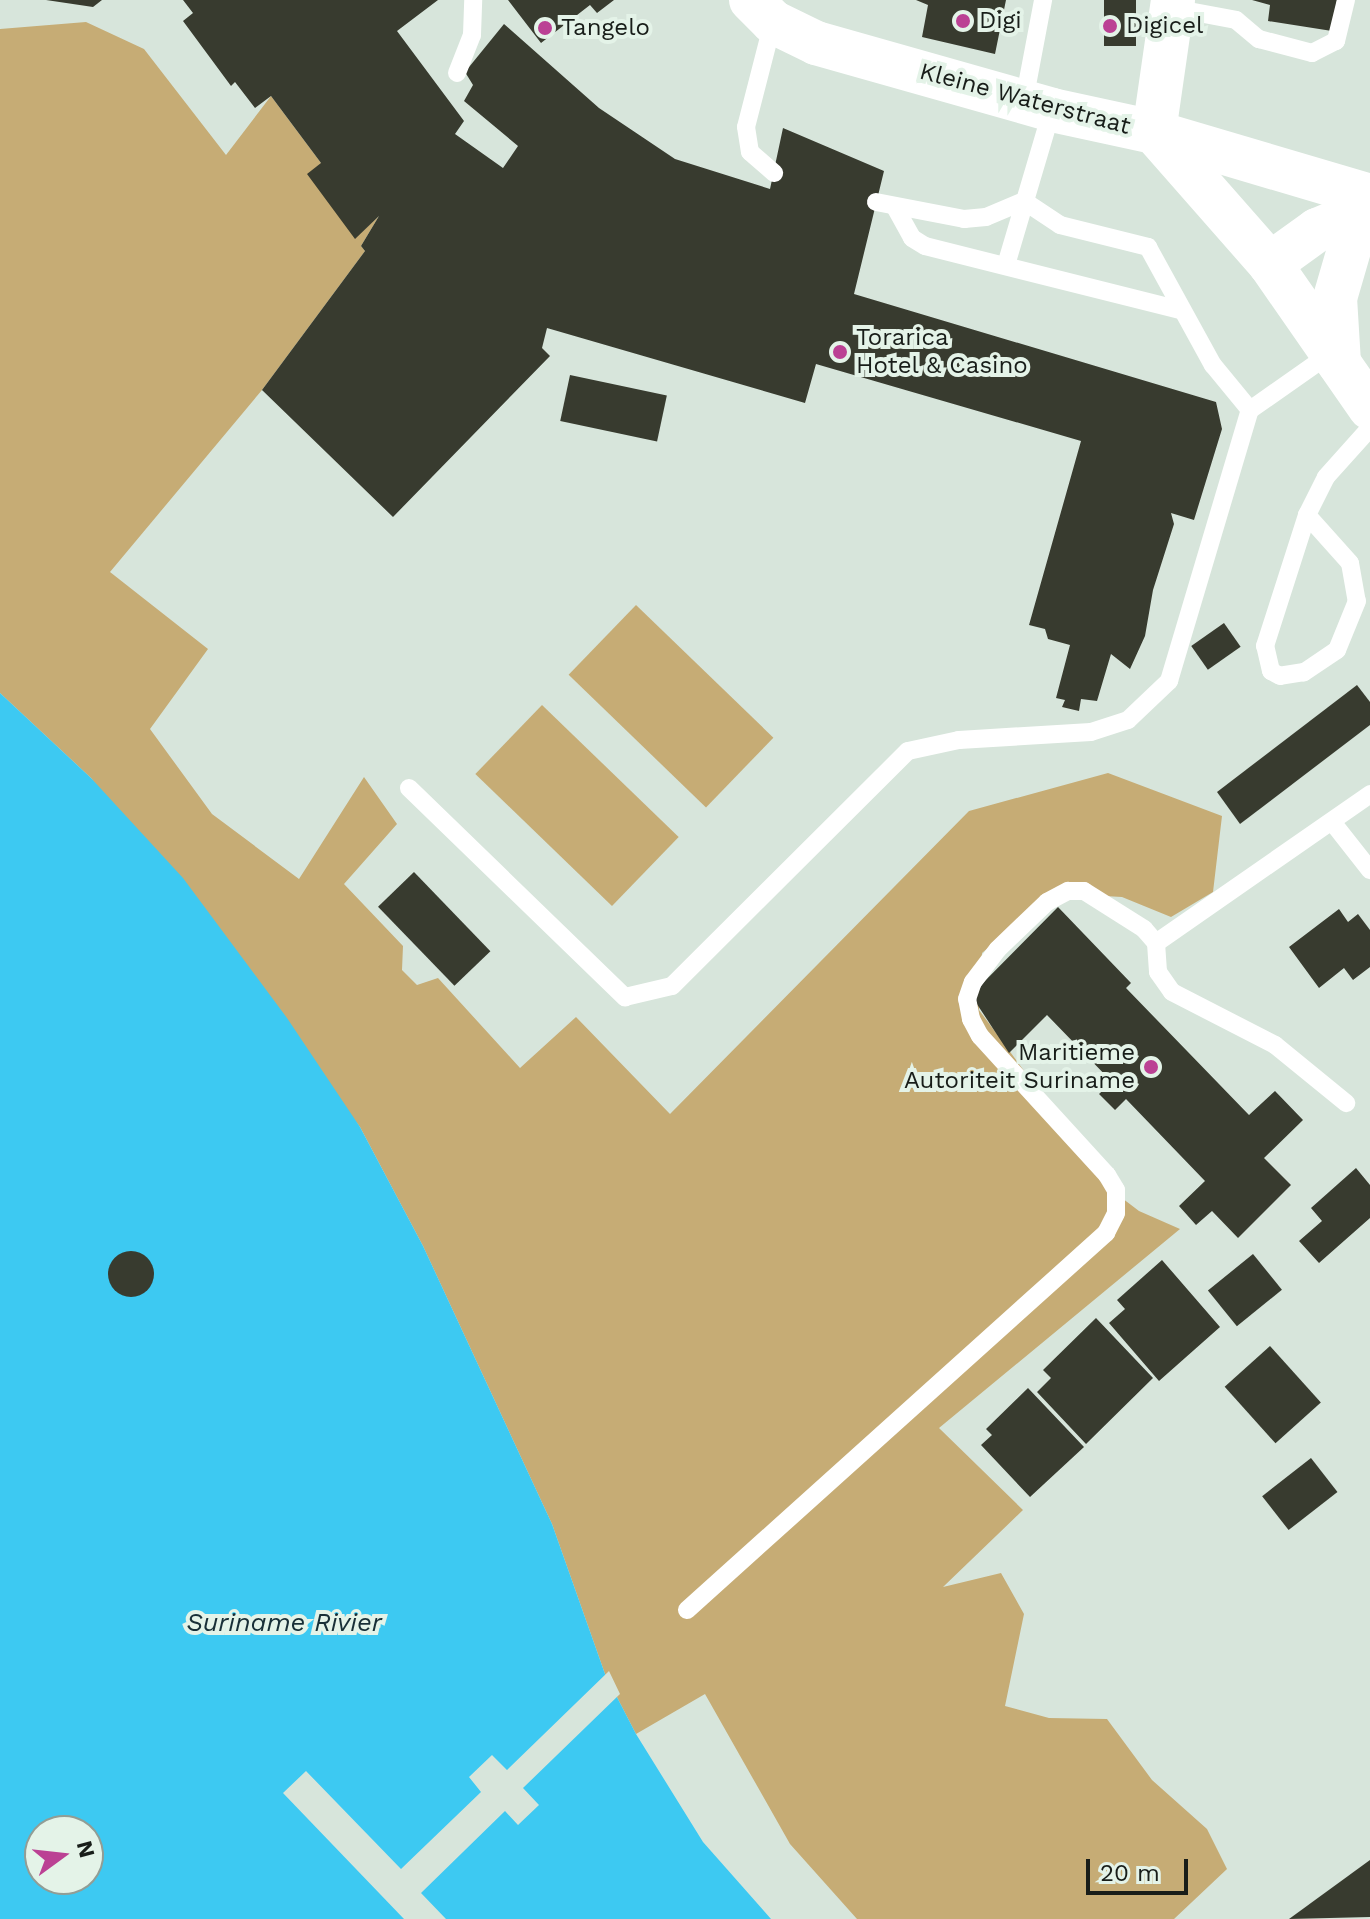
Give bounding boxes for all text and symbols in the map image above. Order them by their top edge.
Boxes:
place label: Digi [979,7,1022,35]
marker: Digi [954,12,972,30]
place label: Digicel [1126,12,1203,40]
place label: Tangelo [561,14,650,42]
marker: Digicel [1101,17,1119,35]
marker: Tangelo [536,19,554,37]
street label: Kleine Waterstraat [916,57,1134,141]
place label: Torarica Hotel & Casino [856,324,1029,380]
marker: Torarica Hotel & Casino [831,343,849,361]
place label: Maritieme Autoriteit Suriname [904,1039,1135,1095]
marker: Maritieme Autoriteit Suriname [1142,1058,1160,1076]
water label: Suriname Rivier [186,1607,382,1639]
north arrow [24,1815,104,1895]
text: N [72,1838,100,1860]
scale bar [1090,1843,1192,1893]
text: 20 m [1100,1859,1160,1887]

